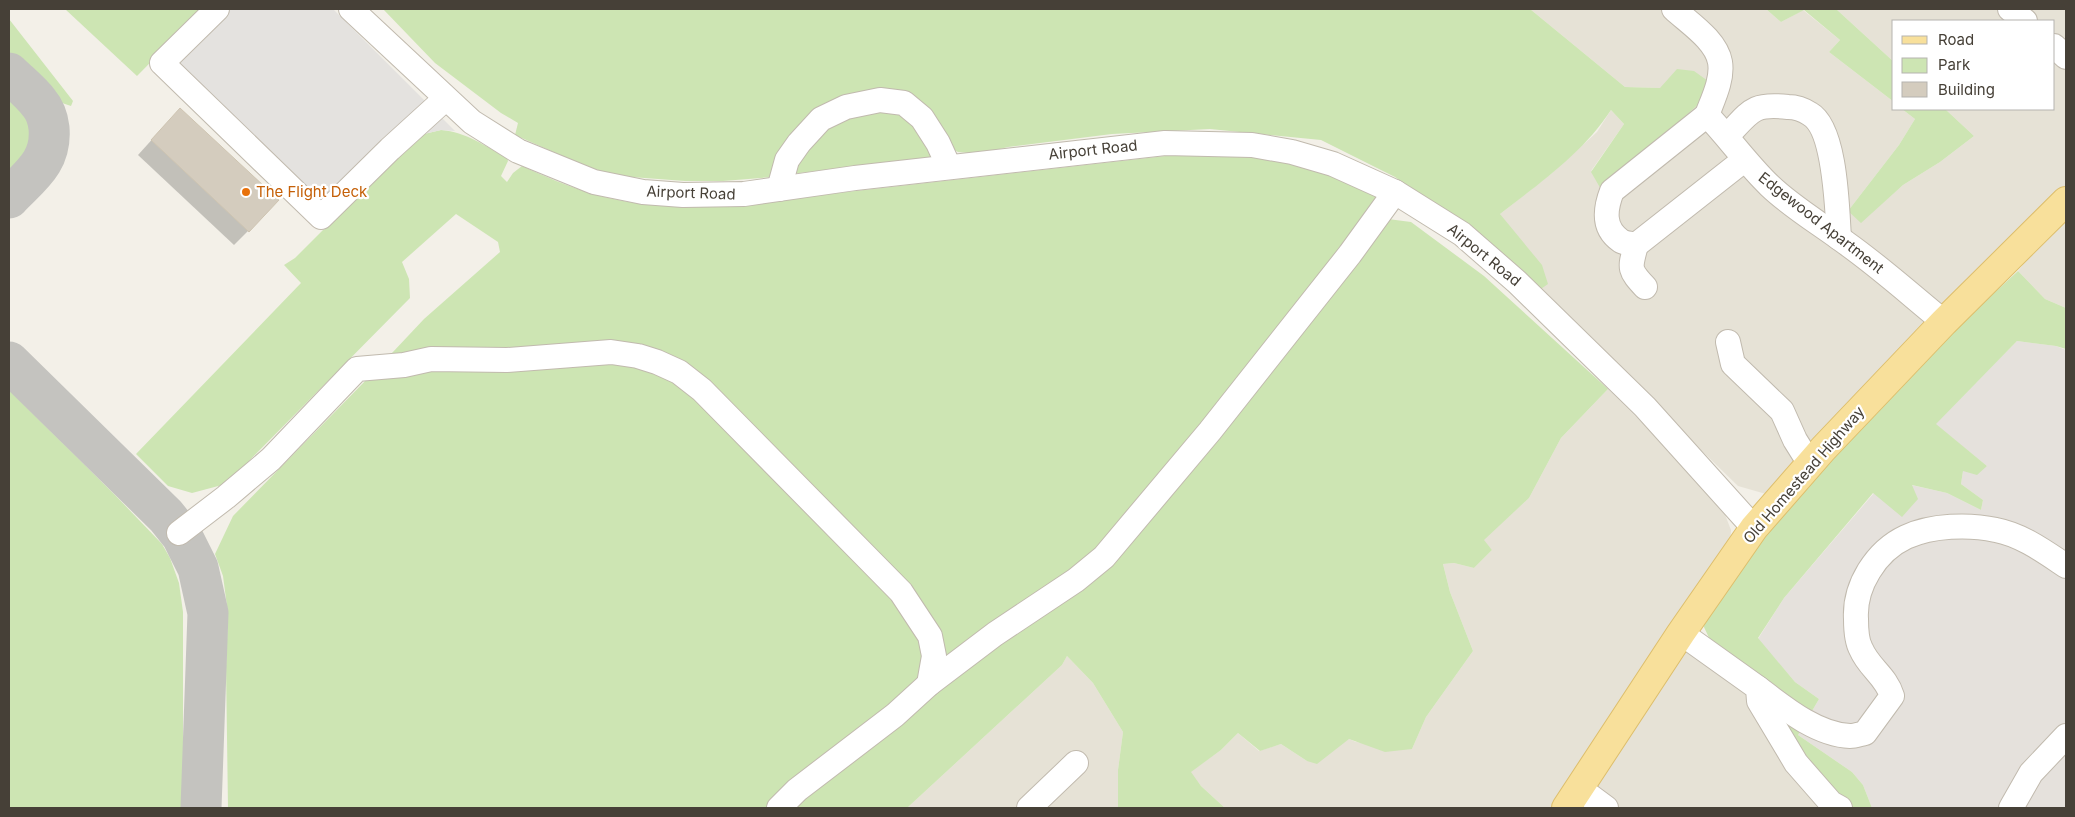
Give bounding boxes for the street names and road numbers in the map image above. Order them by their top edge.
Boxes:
street label: Airport Road [1048,135,1138,164]
street label: Edgewood Apartment [1755,168,1888,277]
street label: Airport Road [646,181,736,204]
street label: Airport Road [1444,219,1525,290]
street label: Old Homestead Highway [1739,402,1869,547]

